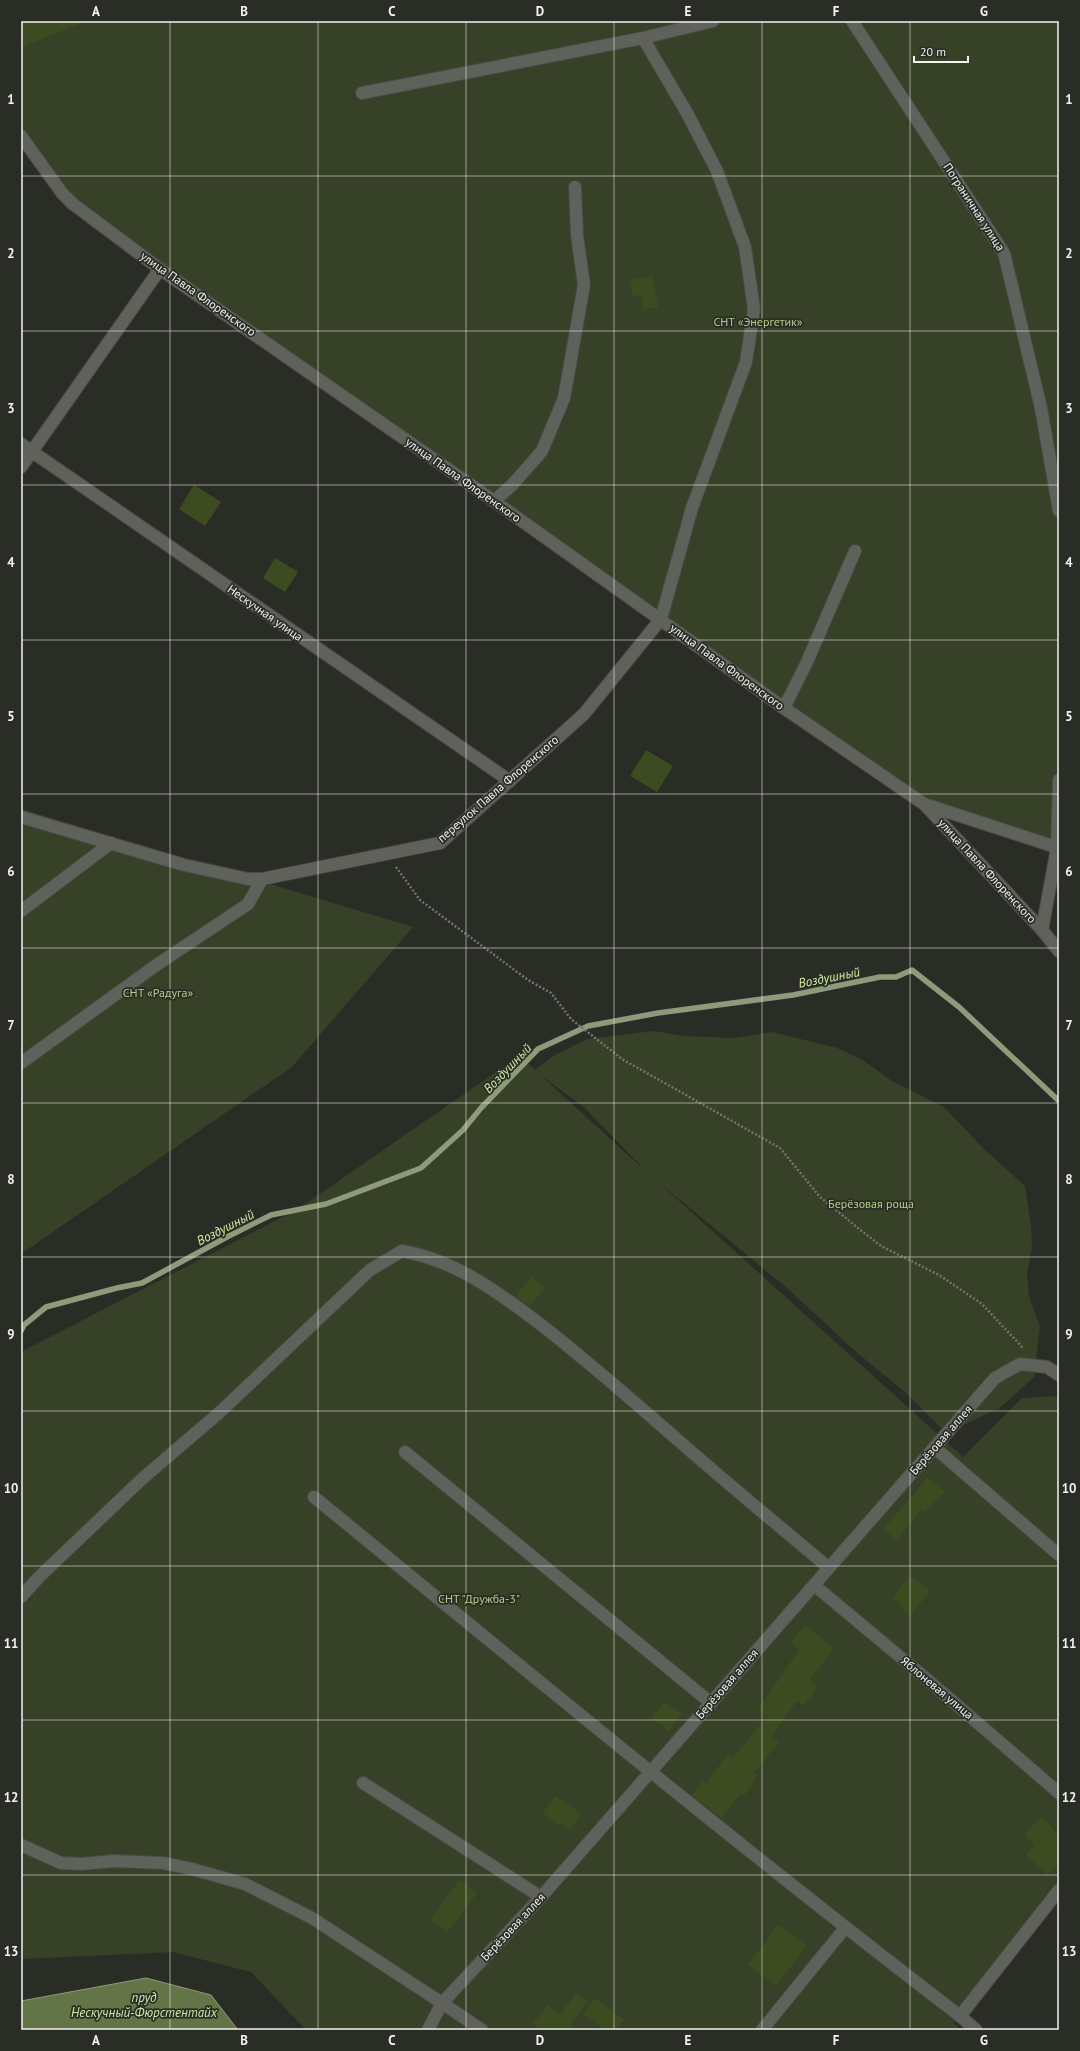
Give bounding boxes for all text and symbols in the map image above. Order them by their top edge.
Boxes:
text: A [92,3,100,20]
text: B [240,3,248,20]
text: C [388,3,396,20]
text: D [536,3,544,20]
text: E [685,3,692,20]
text: F [833,3,840,20]
text: G [980,3,988,20]
scale bar [914,38,968,64]
text: 20 m [920,44,946,59]
text: 1 [7,91,15,108]
text: 1 [1065,91,1073,108]
street label: Пограничная улица [940,160,1009,254]
text: 2 [7,245,15,262]
text: 2 [1065,245,1073,262]
street label: улица Павла Флоренского [138,248,259,339]
park label: СНТ «Энергетик» [713,314,803,329]
text: 3 [7,400,15,417]
text: 3 [1065,400,1073,417]
street label: улица Павла Флоренского [403,434,524,525]
text: 4 [7,554,15,571]
text: 4 [1065,554,1073,571]
street label: Нескучная улица [225,581,306,644]
street label: улица Павла Флоренского [667,620,787,713]
text: 5 [7,708,15,725]
text: 5 [1065,708,1073,725]
street label: переулок Павла Флоренского [434,732,561,845]
street label: улица Павла Флоренского [935,815,1040,926]
text: 6 [7,863,15,880]
text: 6 [1065,863,1073,880]
water label: Воздушный [797,963,862,992]
park label: СНТ «Радуга» [123,985,194,1000]
text: 7 [7,1017,15,1034]
text: 7 [1065,1017,1073,1034]
water label: Воздушный [480,1040,535,1097]
text: 8 [7,1171,15,1188]
text: 8 [1065,1171,1073,1188]
park label: Берёзовая роща [828,1196,914,1211]
water label: Воздушный [194,1206,257,1249]
text: 9 [7,1326,15,1343]
text: 9 [1065,1326,1073,1343]
street label: Берёзовая аллея [906,1402,975,1478]
text: 10 [4,1480,18,1497]
text: 10 [1062,1480,1076,1497]
park label: СНТ "Дружба-3" [438,1591,520,1606]
text: 11 [4,1635,18,1652]
text: 11 [1062,1635,1076,1652]
street label: Берёзовая аллея [692,1646,761,1722]
street label: Яблоневая улица [898,1653,977,1722]
text: 12 [4,1789,18,1806]
text: 12 [1062,1789,1076,1806]
street label: Берёзовая аллея [477,1889,548,1964]
text: 13 [4,1943,18,1960]
text: 13 [1062,1943,1076,1960]
water label: пруд Нескучный-Фюрстентайх [71,1989,218,2021]
text: A [92,2032,100,2049]
text: B [240,2032,248,2049]
text: C [388,2032,396,2049]
text: D [536,2032,544,2049]
text: E [685,2032,692,2049]
text: F [833,2032,840,2049]
text: G [980,2032,988,2049]

